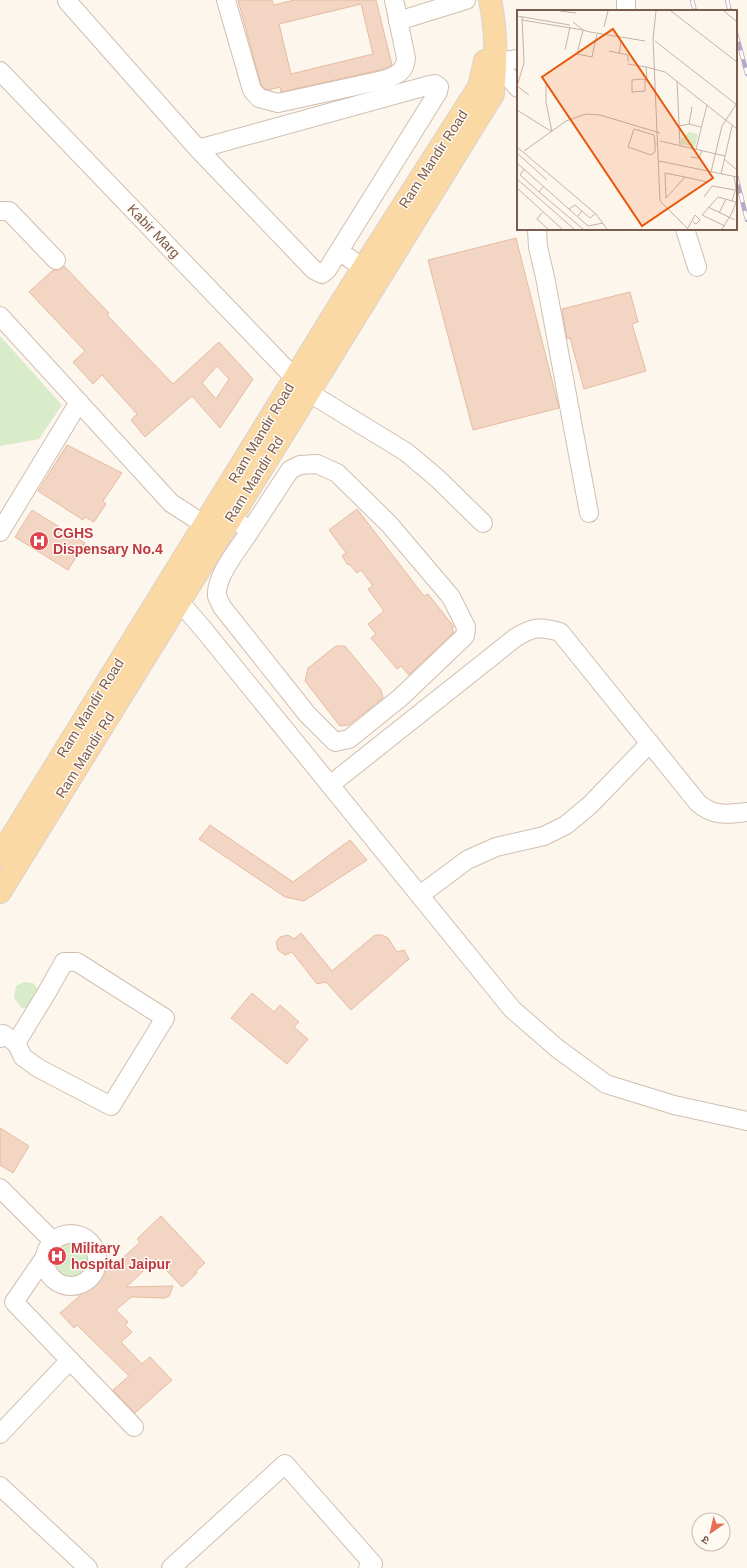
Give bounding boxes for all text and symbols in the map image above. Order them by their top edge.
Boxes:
inset map [517,10,737,230]
street label: Ram Mandir Road [395,107,471,211]
street label: Kabir Marg [124,201,184,261]
street label: Ram Mandir Road [225,380,297,486]
street label: Ram Mandir Rd [221,433,287,525]
place label: CGHS Dispensary No.4 [53,525,163,557]
hospital icon: CGHS Dispensary No.4 [28,530,50,552]
street label: Ram Mandir Road [53,656,127,760]
street label: Ram Mandir Rd [52,709,118,801]
place label: Military hospital Jaipur [71,1240,171,1272]
hospital icon: Military hospital Jaipur [46,1245,68,1267]
north arrow [691,1512,731,1552]
text: उ [699,1533,711,1547]

